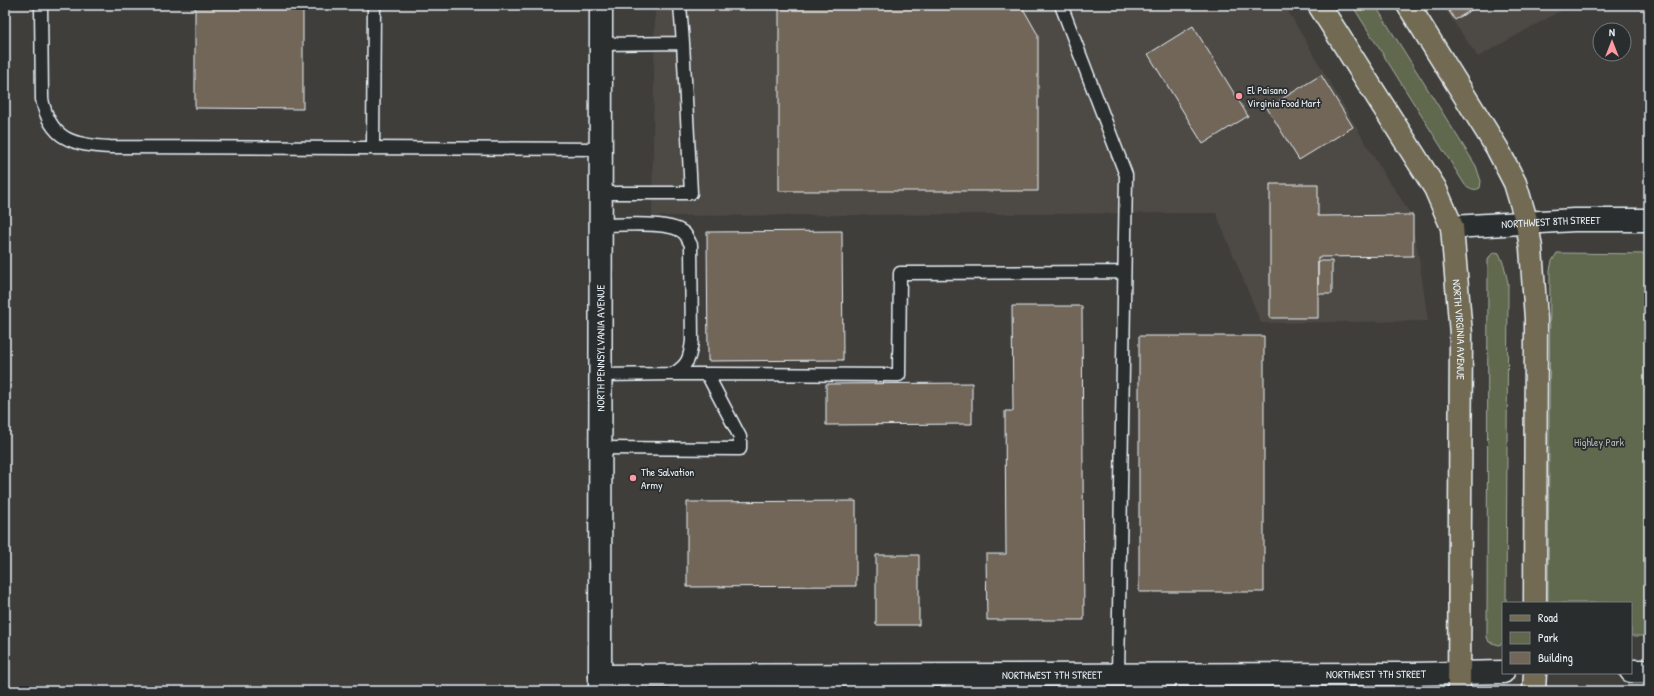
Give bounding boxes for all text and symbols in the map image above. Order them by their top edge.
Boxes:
north arrow [1592,22,1632,62]
text: N [1609,25,1615,39]
place label: El Paisano Virginia Food Mart [1247,83,1320,110]
marker: El Paisano Virginia Food Mart [1234,91,1244,101]
street label: NORTHWEST 8TH STREET [1501,213,1601,231]
street label: NORTH VIRGINIA AVENUE [1449,278,1468,380]
street label: NORTH PENNSYLVANIA AVENUE [593,284,608,411]
park label: Highley Park [1574,435,1624,449]
place label: The Salvation Army [641,465,694,492]
marker: The Salvation Army [628,473,638,483]
legend [1502,602,1632,674]
text: Road [1538,609,1558,626]
text: Park [1538,629,1558,646]
text: Building [1538,649,1573,666]
street label: NORTHWEST 7TH STREET [1326,667,1427,681]
street label: NORTHWEST 7TH STREET [1002,668,1103,682]

